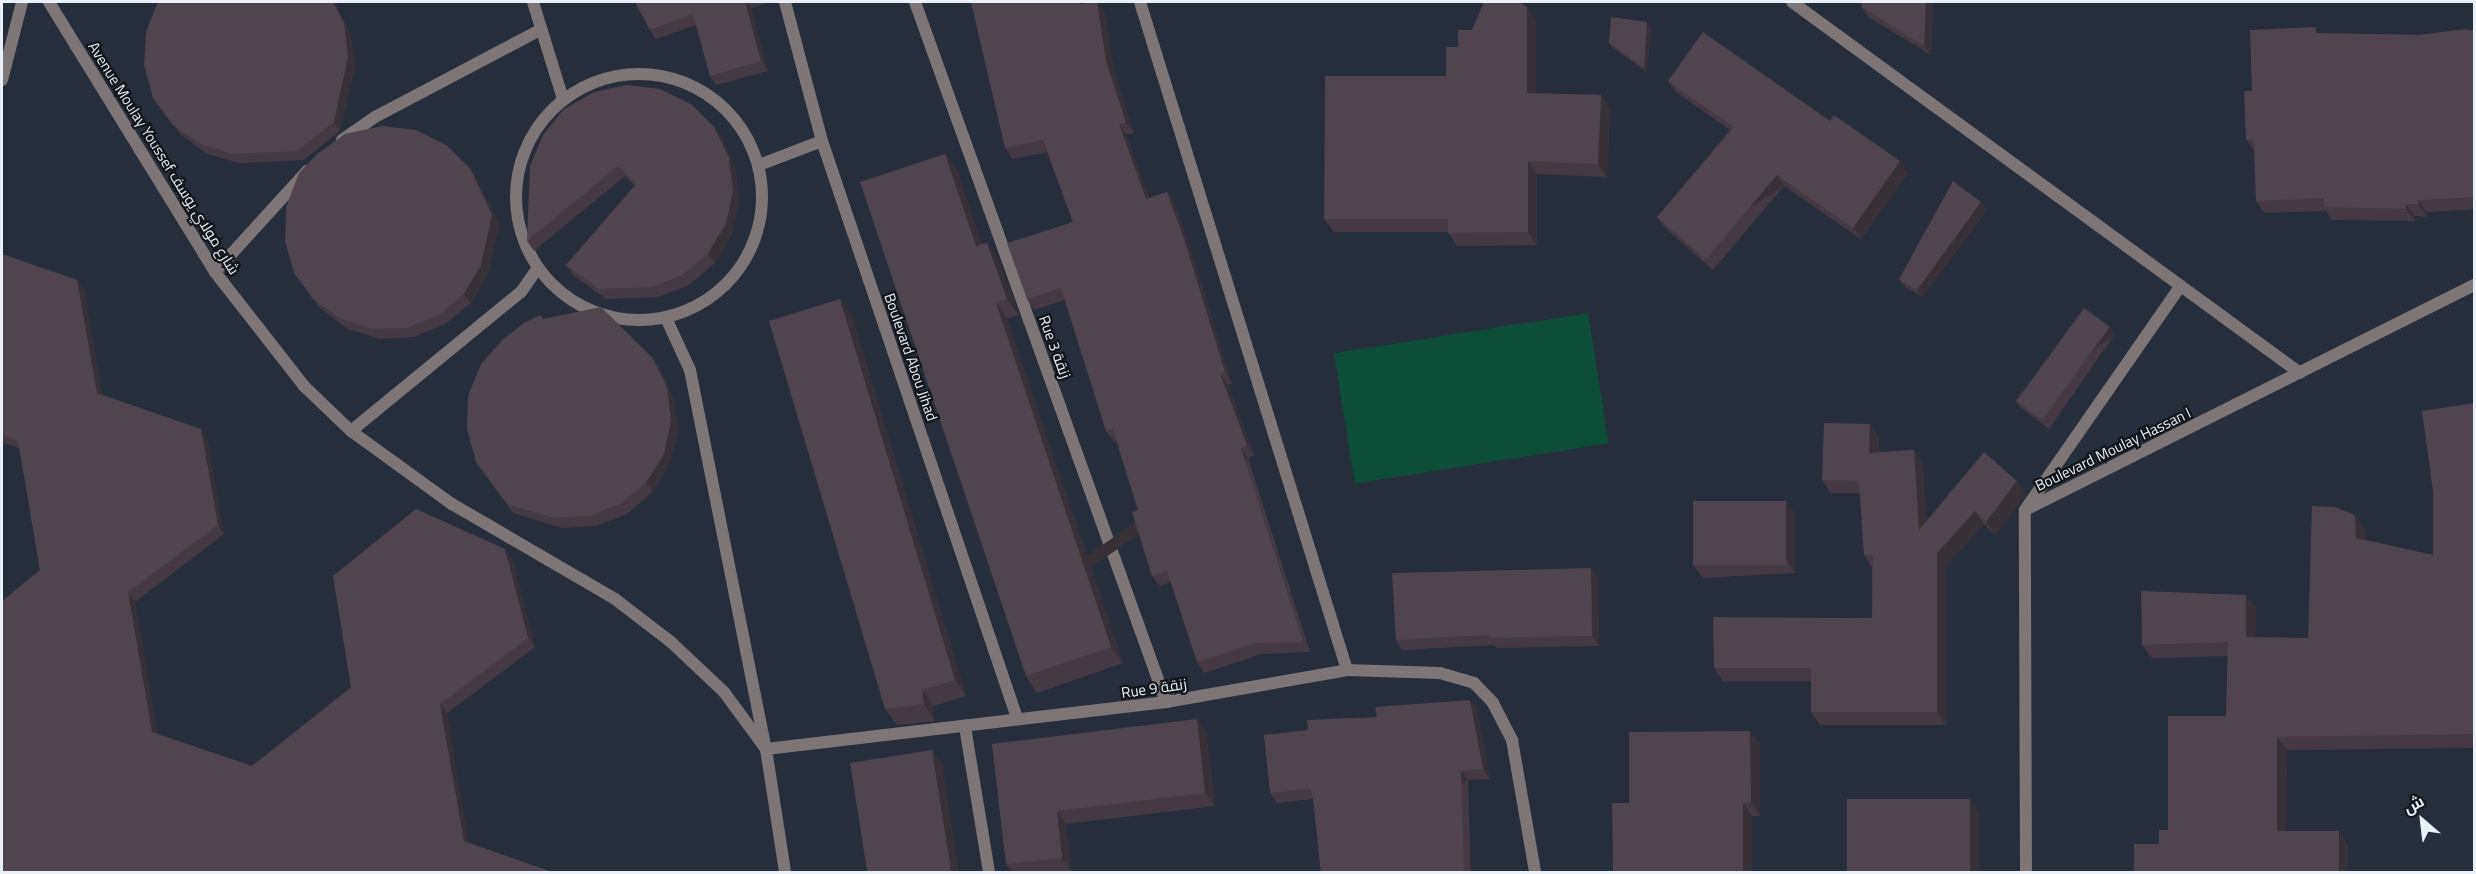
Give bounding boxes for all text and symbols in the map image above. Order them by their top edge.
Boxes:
street label: Avenue Moulay Youssef شارع مولاي يوسف [85,38,243,278]
street label: Boulevard Abou Jihad [881,291,941,423]
street label: Rue 3 زنقة [1035,313,1075,381]
street label: Boulevard Moulay Hassan I [2032,403,2194,495]
street label: Rue 9 زنقة [1120,674,1188,702]
text: ش [2399,789,2428,820]
north arrow [2392,790,2452,850]

